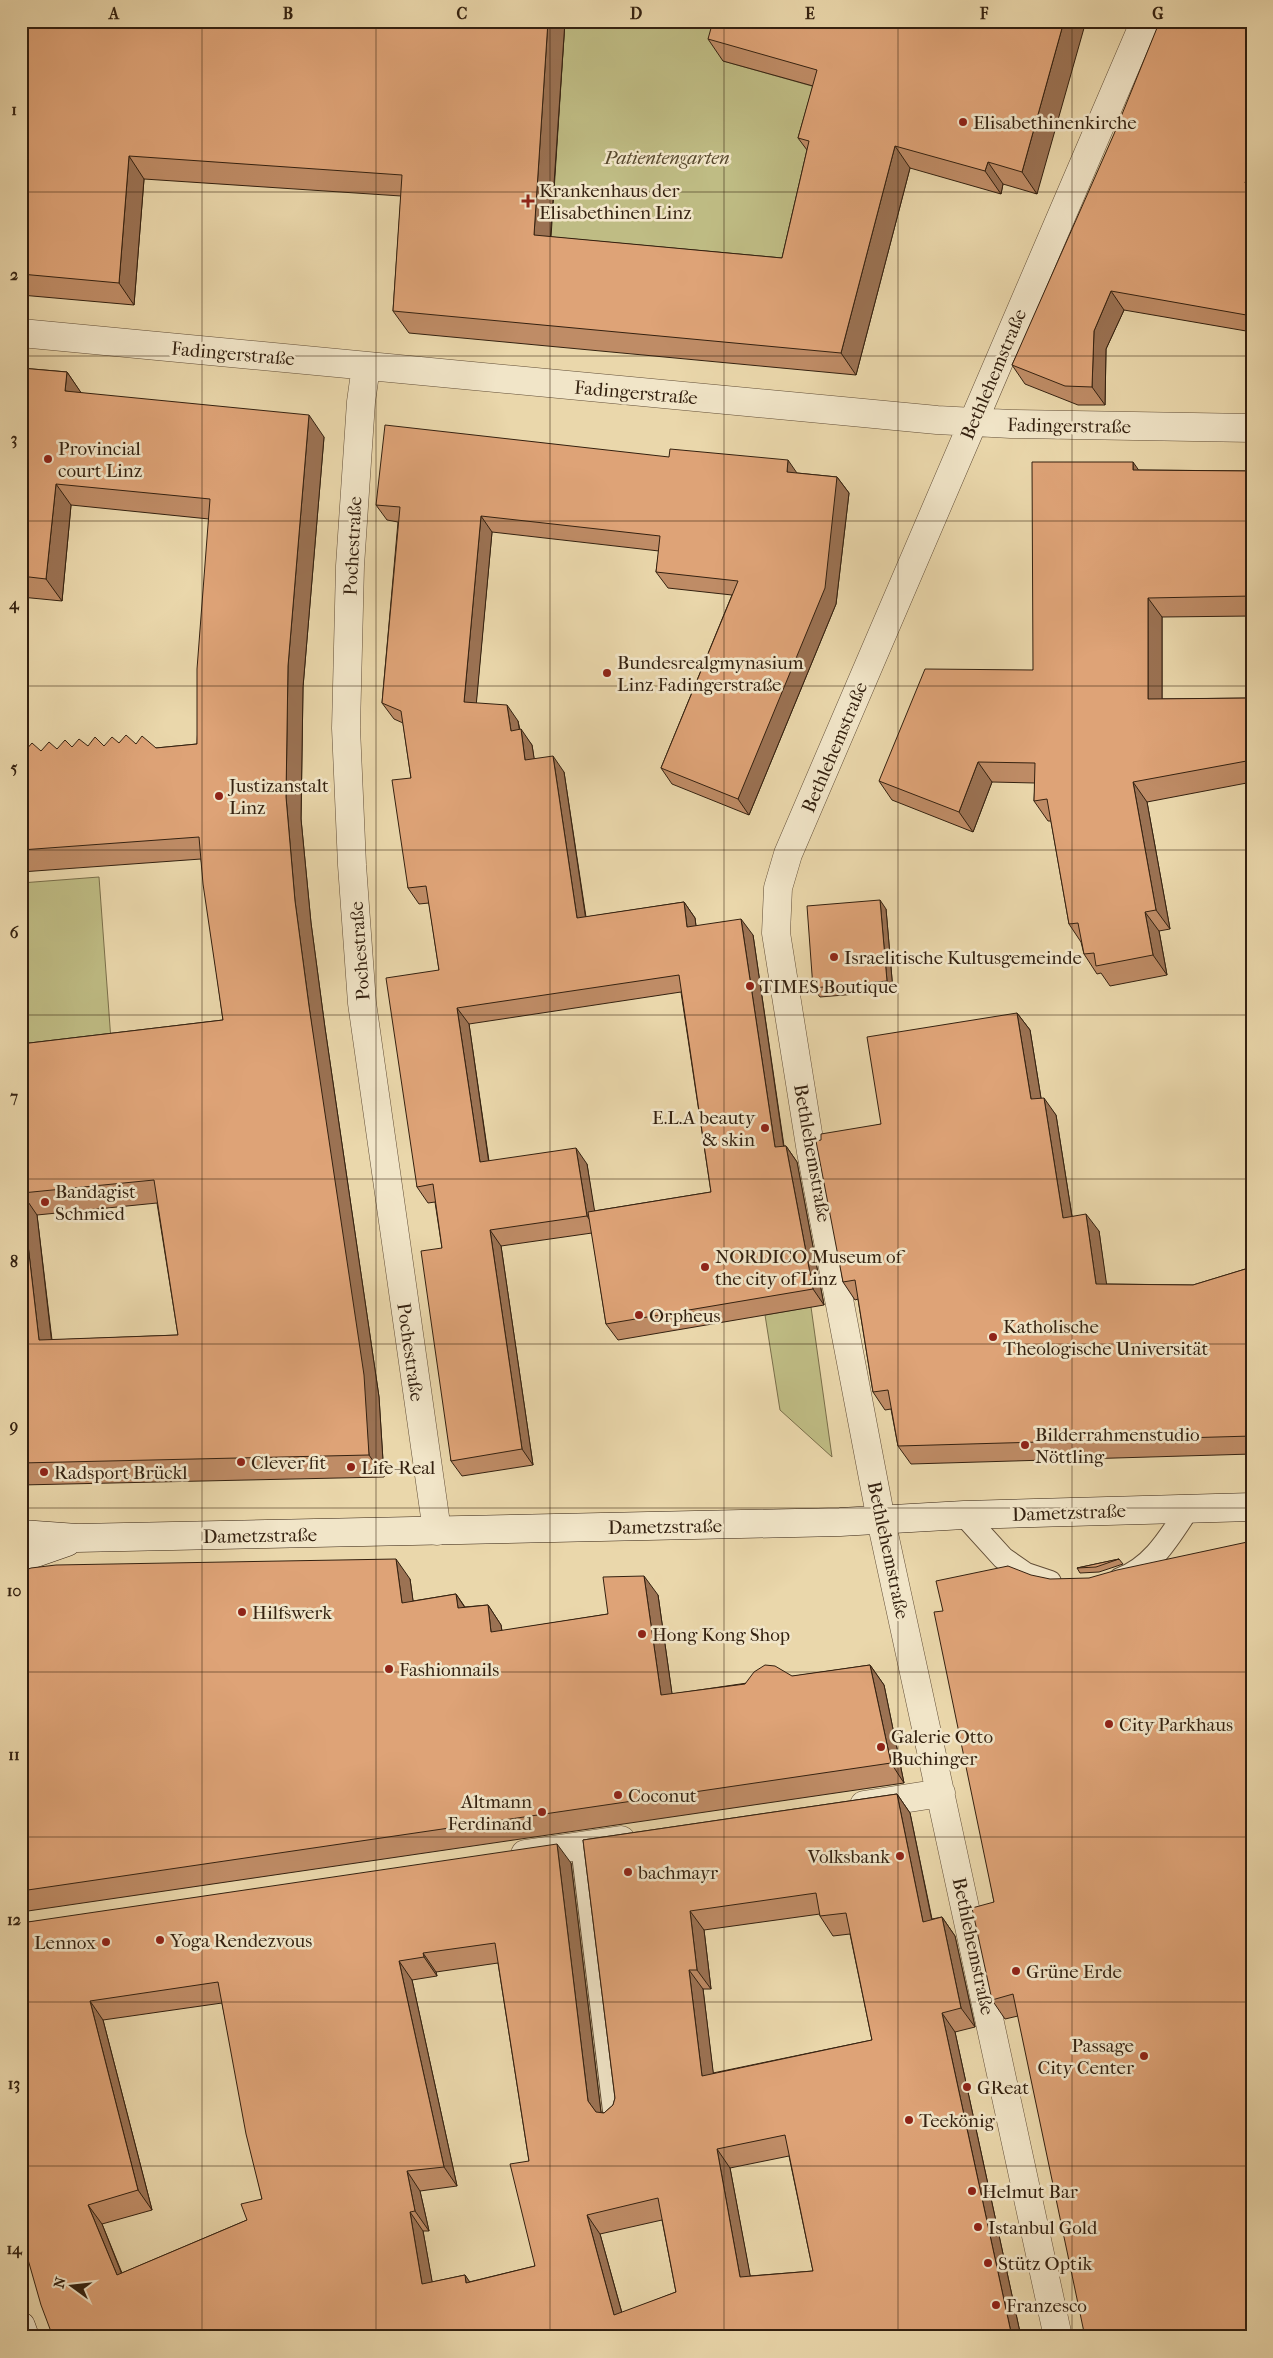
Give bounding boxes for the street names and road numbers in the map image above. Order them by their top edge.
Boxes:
street label: Bethlehemstraße [956,306,1031,443]
street label: Fadingerstraße [170,338,296,370]
street label: Fadingerstraße [573,377,699,409]
street label: Fadingerstraße [1007,414,1131,438]
street label: Pochestraße [339,496,367,596]
street label: Bethlehemstraße [797,679,872,816]
street label: Pochestraße [346,901,374,1001]
street label: Bethlehemstraße [789,1082,835,1224]
street label: Pochestraße [392,1301,428,1403]
street label: Bethlehemstraße [863,1480,913,1621]
street label: Dametzstraße [1012,1500,1126,1526]
street label: Dametzstraße [608,1515,722,1539]
street label: Dametzstraße [203,1524,317,1548]
street label: Bethlehemstraße [948,1876,998,2017]

